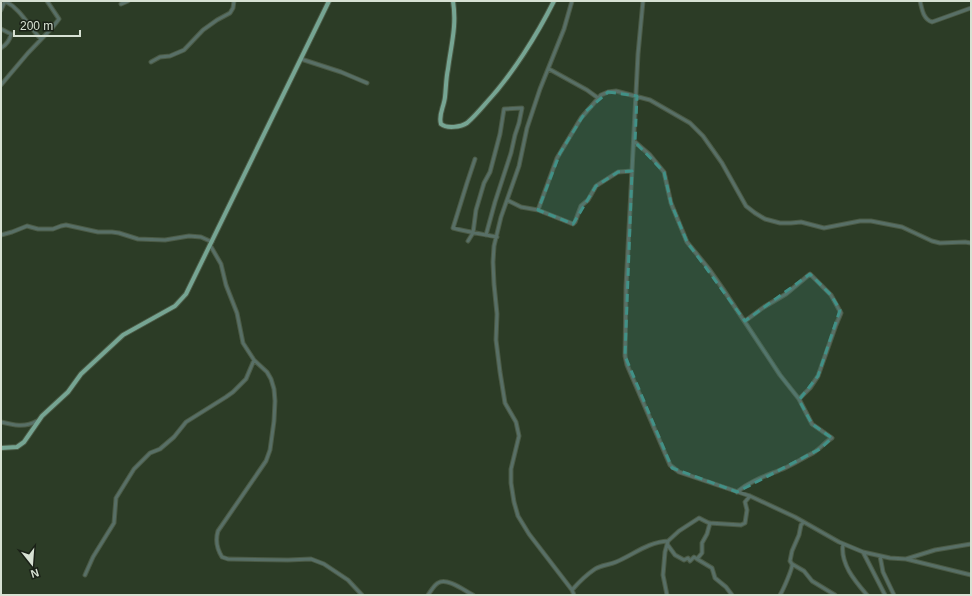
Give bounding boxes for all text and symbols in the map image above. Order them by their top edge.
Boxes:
scale bar [14,12,80,38]
text: 200 m [20,19,53,33]
north arrow [12,544,52,584]
text: N [29,567,40,580]

